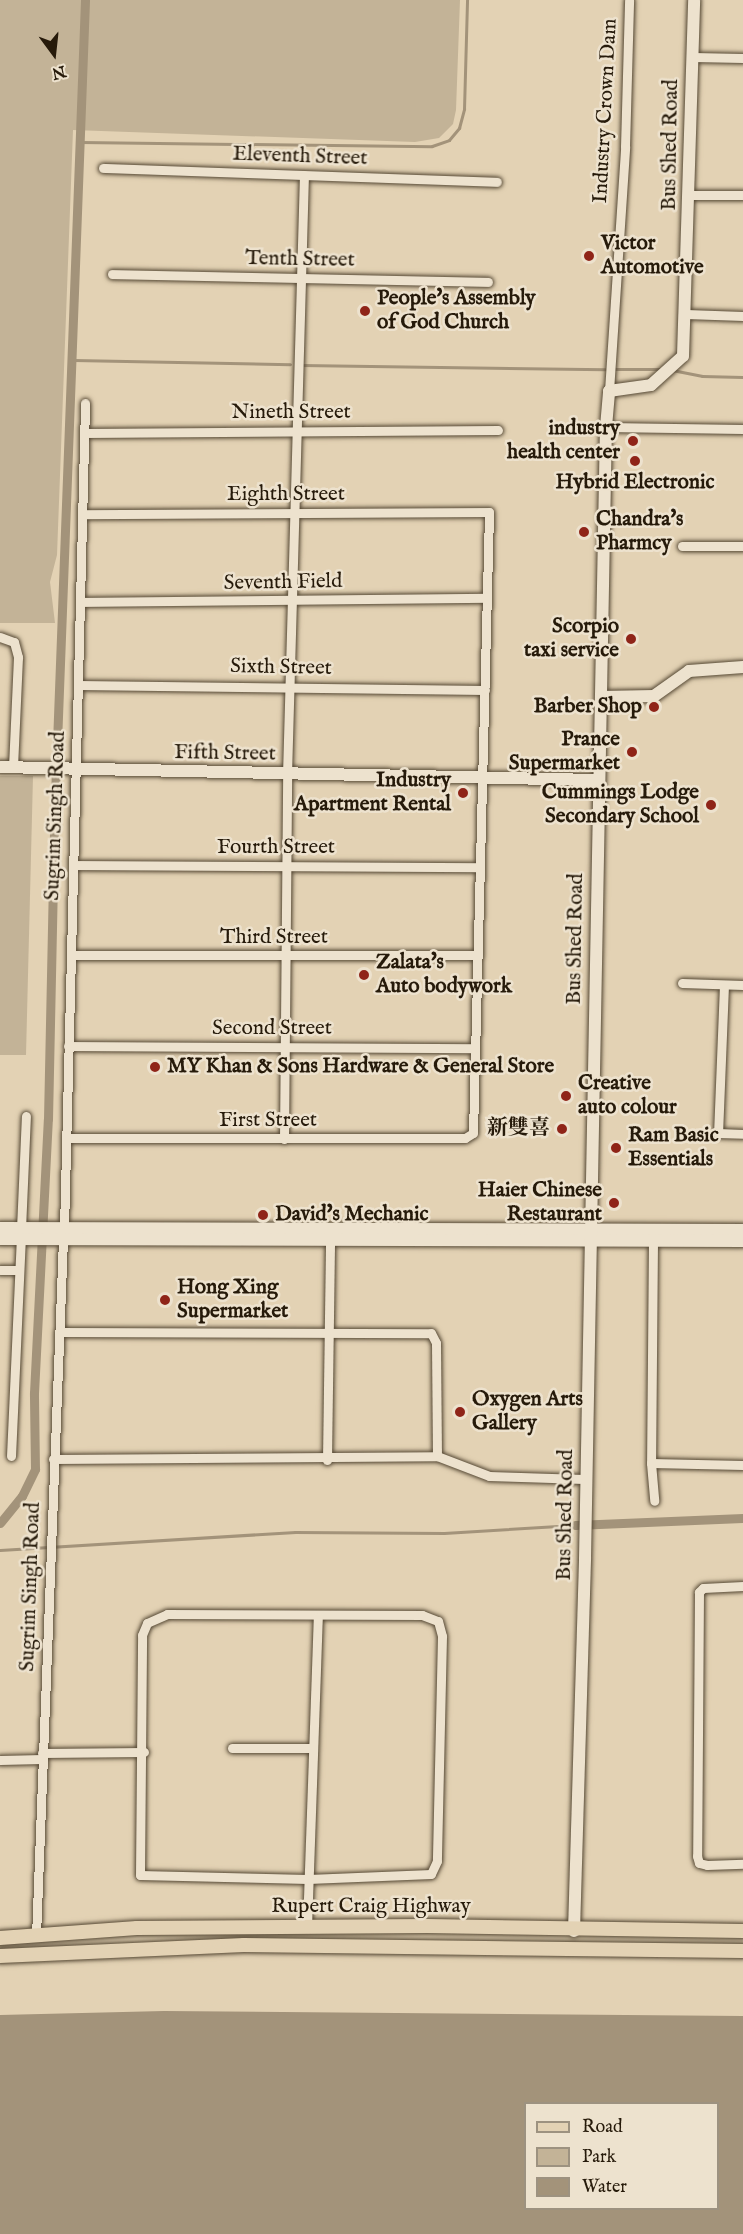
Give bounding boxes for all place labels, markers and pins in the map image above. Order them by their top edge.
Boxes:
place label: Victor Automotive [601,231,704,281]
marker: Victor Automotive [582,249,596,263]
place label: People's Assembly of God Church [377,286,536,336]
marker: People's Assembly of God Church [358,304,372,318]
place label: industry health center [507,416,620,466]
marker: industry health center [624,432,642,450]
marker: Hybrid Electronic [628,454,642,468]
place label: Hybrid Electronic [556,470,714,496]
place label: Chandra's Pharmcy [596,507,683,557]
marker: Chandra's Pharmcy [577,525,591,539]
place label: Scorpio taxi service [524,614,619,664]
marker: Scorpio taxi service [624,632,638,646]
place label: Barber Shop [534,694,642,720]
marker: Barber Shop [647,700,661,714]
place label: Prance Supermarket [509,727,620,777]
marker: Prance Supermarket [625,745,639,759]
place label: Industry Apartment Rental [294,768,451,818]
place label: Cummings Lodge Secondary School [542,780,699,830]
marker: Industry Apartment Rental [456,786,470,800]
marker: Cummings Lodge Secondary School [704,798,718,812]
place label: Zalata's Auto bodywork [376,950,512,1000]
marker: Zalata's Auto bodywork [357,968,371,982]
place label: MY Khan & Sons Hardware & General Store [167,1054,554,1080]
marker: MY Khan & Sons Hardware & General Store [148,1060,162,1074]
place label: Creative auto colour [578,1071,677,1121]
marker: Creative auto colour [559,1089,573,1103]
place label: 新雙喜 [487,1116,550,1142]
marker: 新雙喜 [555,1122,569,1136]
place label: Ram Basic Essentials [628,1123,719,1173]
marker: Ram Basic Essentials [609,1141,623,1155]
place label: Haier Chinese Restaurant [478,1178,602,1228]
marker: Haier Chinese Restaurant [607,1196,621,1210]
place label: David's Mechanic [275,1202,429,1228]
marker: David's Mechanic [256,1208,270,1222]
place label: Hong Xing Supermarket [177,1275,288,1325]
marker: Hong Xing Supermarket [158,1293,172,1307]
place label: Oxygen Arts Gallery [472,1387,583,1437]
marker: Oxygen Arts Gallery [453,1405,467,1419]

